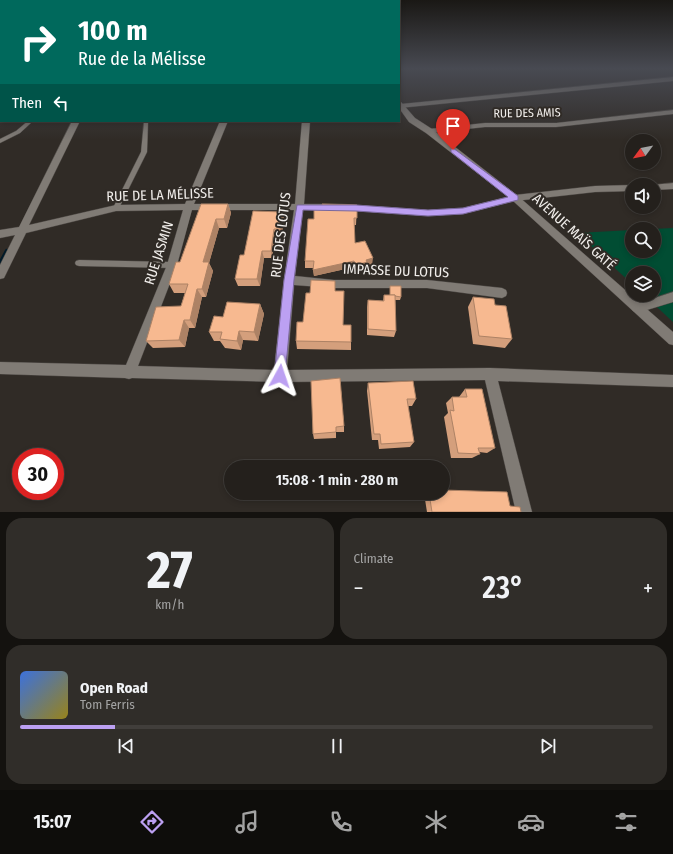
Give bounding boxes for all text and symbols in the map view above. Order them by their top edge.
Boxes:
text: 100 m [78,14,148,47]
icon: right [12,16,64,68]
text: Rue de la Mélisse [78,48,206,70]
icon: left [50,92,72,114]
text: Then [12,94,42,112]
street label: RUE DES AMIS [493,105,561,121]
pin [436,109,470,150]
icon: arrive [442,115,464,137]
north arrow [625,134,661,170]
map controls [625,134,661,302]
button: sound [625,178,661,214]
street label: RUE DE LA MÉLISSE [106,184,214,205]
street label: AVENUE MAÏS GATÉ [529,189,620,274]
street label: RUE DES LOTUS [267,191,295,279]
street label: RUE JASMIN [141,219,177,287]
button: search [625,222,661,258]
street label: IMPASSE DU LOTUS [343,261,449,281]
button: layers [625,266,661,302]
position arrow [259,355,301,397]
speed limit sign: 30 [12,448,64,500]
text: 15:08 · 1 min · 280 m [276,471,398,489]
text: 27 [147,539,193,602]
text: Climate [354,551,394,566]
text: 23° [482,570,524,606]
text: − [354,575,363,602]
text: + [643,575,653,602]
text: km/h [155,597,184,612]
text: Open Road [80,679,148,697]
text: Tom Ferris [80,697,135,712]
icon: previous [115,735,137,757]
icon: pause [326,735,348,757]
icon: next [537,735,559,757]
icon: directions [138,808,166,836]
icon: music [233,808,261,836]
icon: phone [327,808,355,836]
icon: climate [422,808,450,836]
icon: car [517,808,545,836]
icon: filters [612,808,640,836]
text: 15:07 [33,811,71,833]

